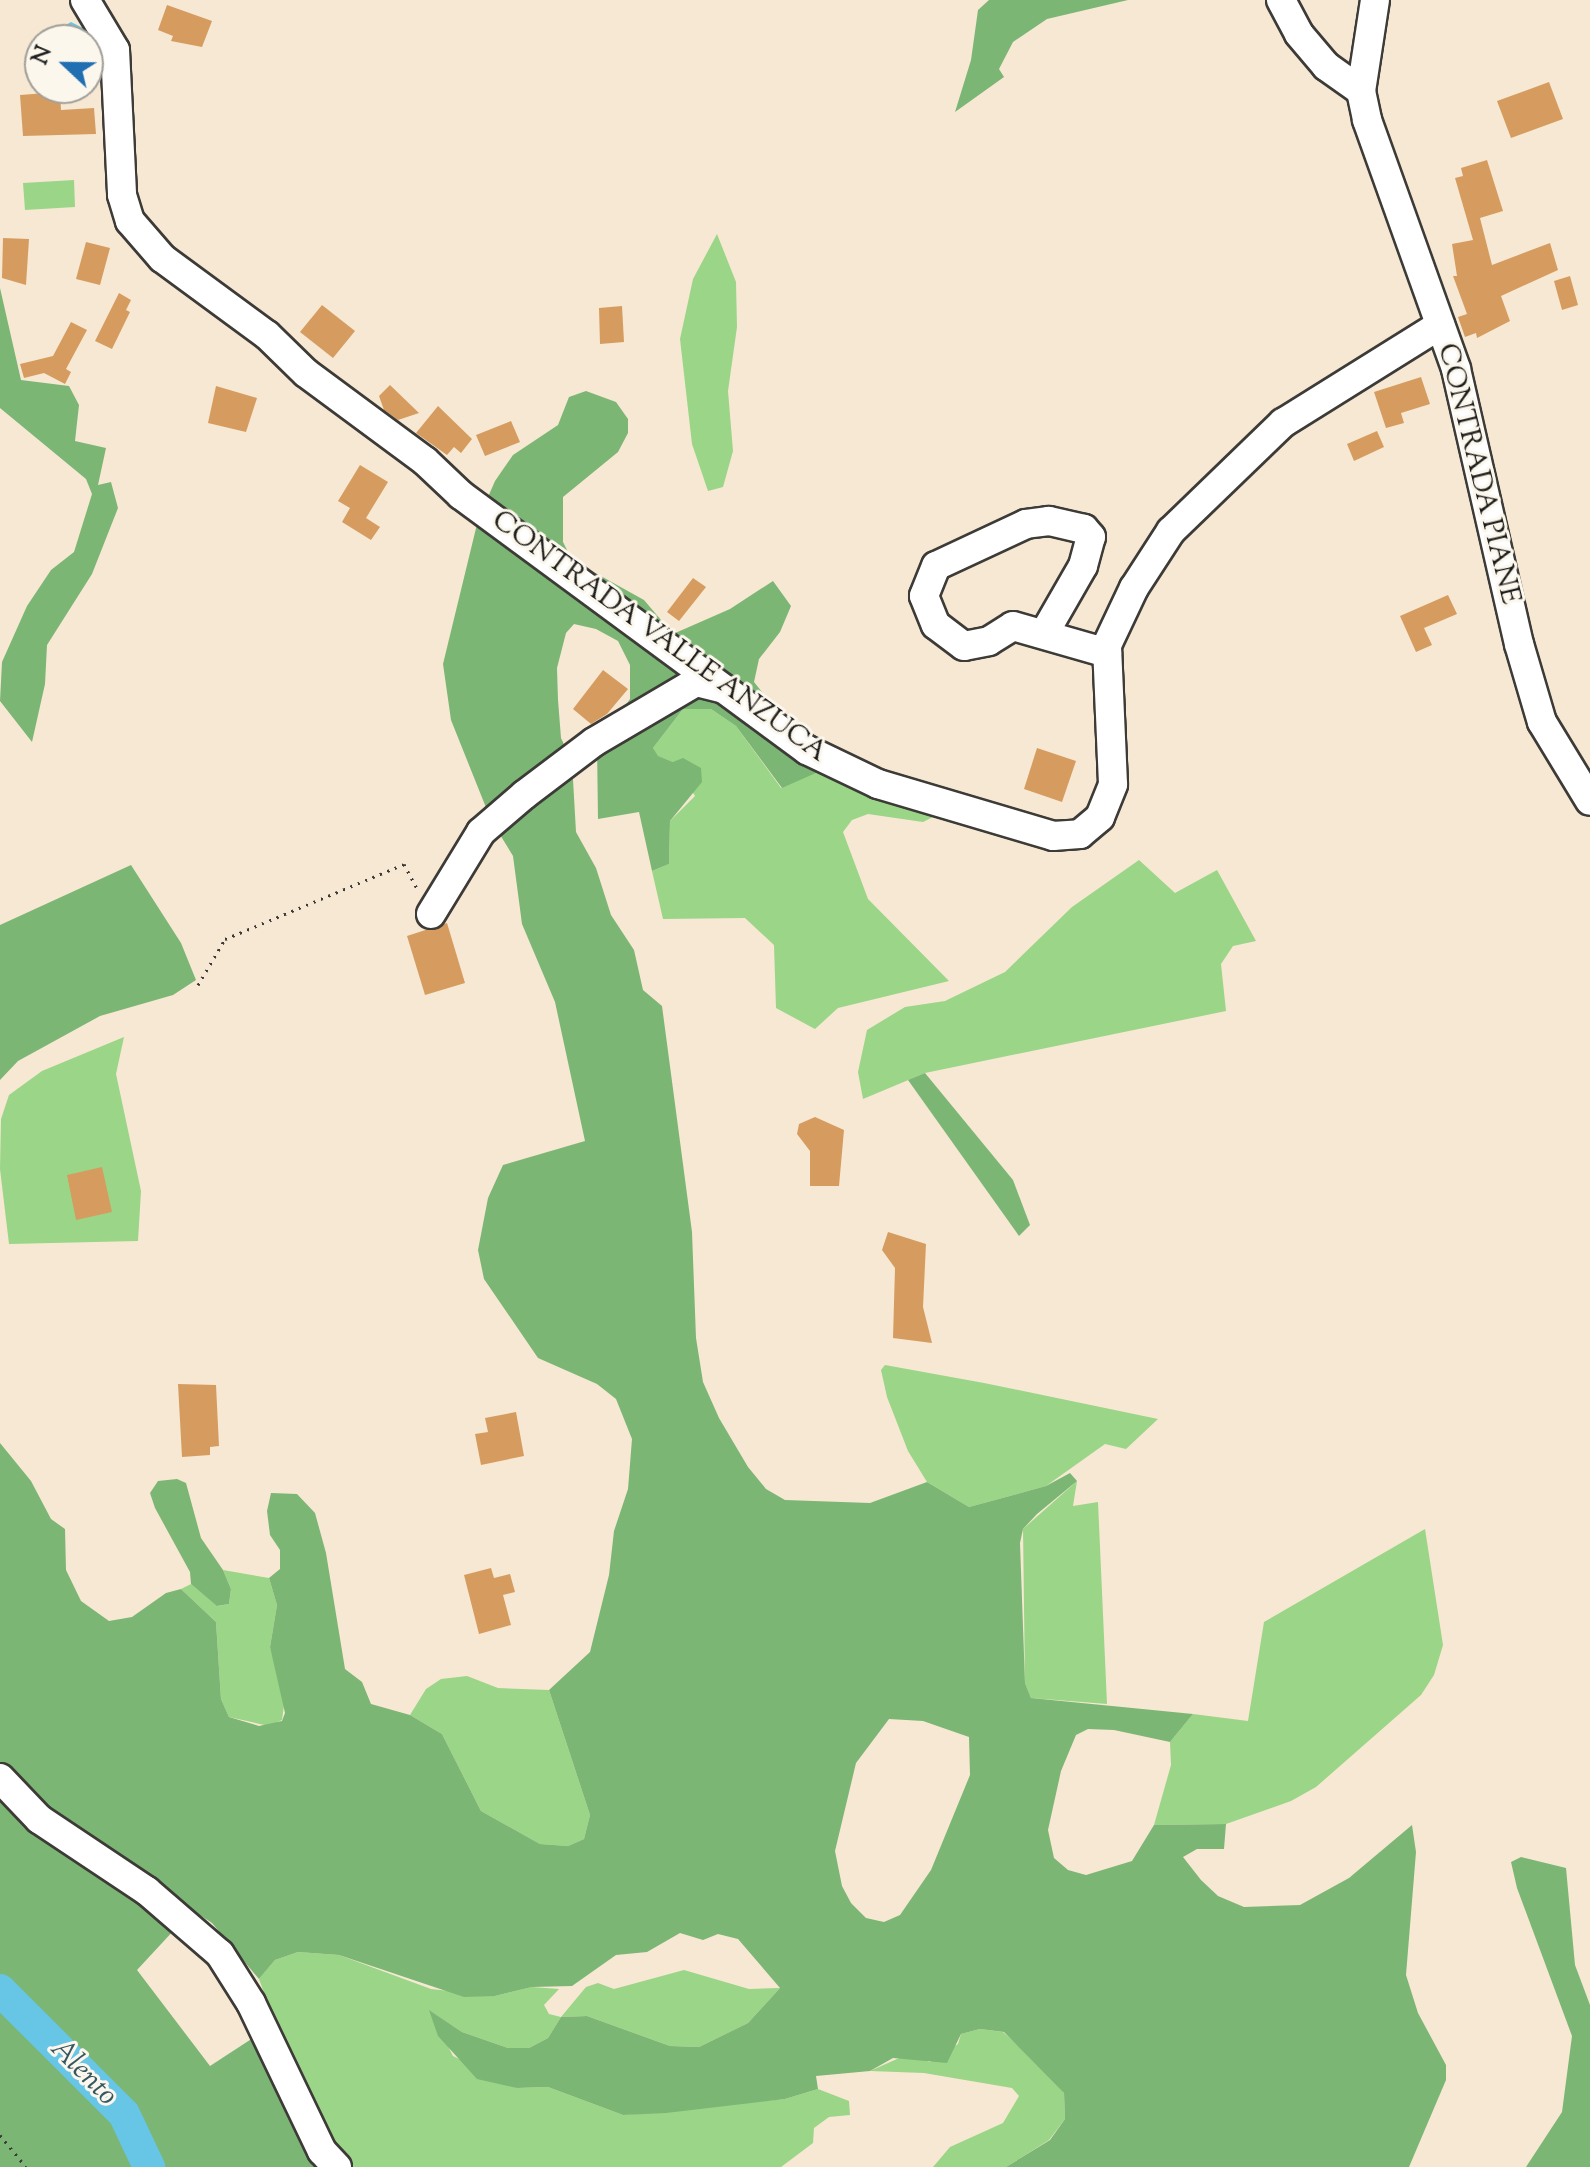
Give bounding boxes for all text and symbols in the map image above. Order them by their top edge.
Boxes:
north arrow [24,24,104,104]
text: N [25,42,62,70]
street label: CONTRADA PIANE [1429,340,1527,608]
street label: CONTRADA VALLE ANZUCA [485,504,833,770]
water label: Alento [42,2032,124,2114]

